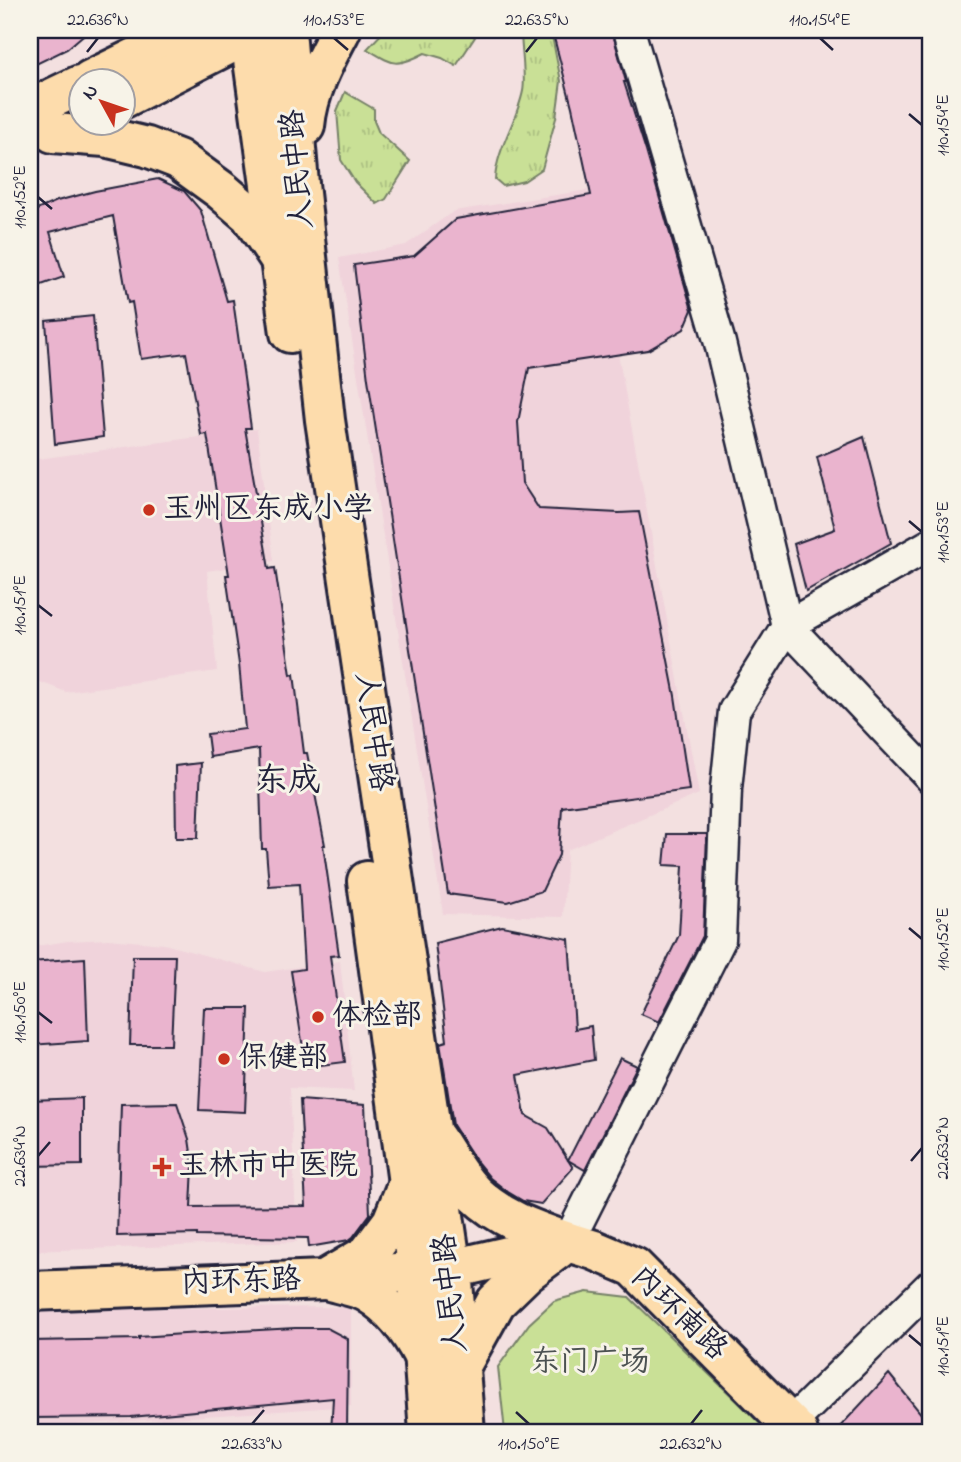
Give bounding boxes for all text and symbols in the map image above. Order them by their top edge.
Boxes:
text: 22.636°N [67,8,129,34]
text: 110.153°E [303,8,365,34]
text: 22.635°N [505,8,569,34]
text: 110.154°E [789,8,851,34]
north arrow [66,66,136,136]
text: N [76,79,105,106]
text: 110.154°E [931,94,957,156]
street label: 人民中路 [272,107,326,231]
text: 110.152°E [8,165,34,229]
place label: 玉州区东成小学 [163,488,373,532]
text: 110.153°E [931,501,957,563]
marker: 玉州区东成小学 [141,502,157,518]
text: 110.151°E [8,575,34,635]
street label: 人民中路 [342,670,402,794]
district label: 东成 [255,758,321,806]
text: 110.152°E [931,907,957,971]
text: 110.150°E [8,981,34,1043]
place label: 体检部 [332,995,422,1039]
marker: 体检部 [310,1009,326,1025]
place label: 保健部 [238,1037,328,1081]
marker: 保健部 [216,1051,232,1067]
text: 22.632°N [931,1117,957,1179]
text: 22.634°N [8,1125,34,1187]
place label: 玉林市中医院 [178,1145,358,1189]
marker: 玉林市中医院 [152,1157,172,1177]
street label: 人民中路 [424,1231,480,1355]
street label: 内环南路 [620,1256,736,1372]
street label: 内环东路 [180,1259,302,1307]
text: 110.151°E [931,1316,957,1376]
park label: 东门广场 [530,1341,650,1385]
text: 22.633°N [221,1432,283,1458]
text: 110.150°E [498,1432,560,1458]
text: 22.632°N [660,1432,722,1458]

